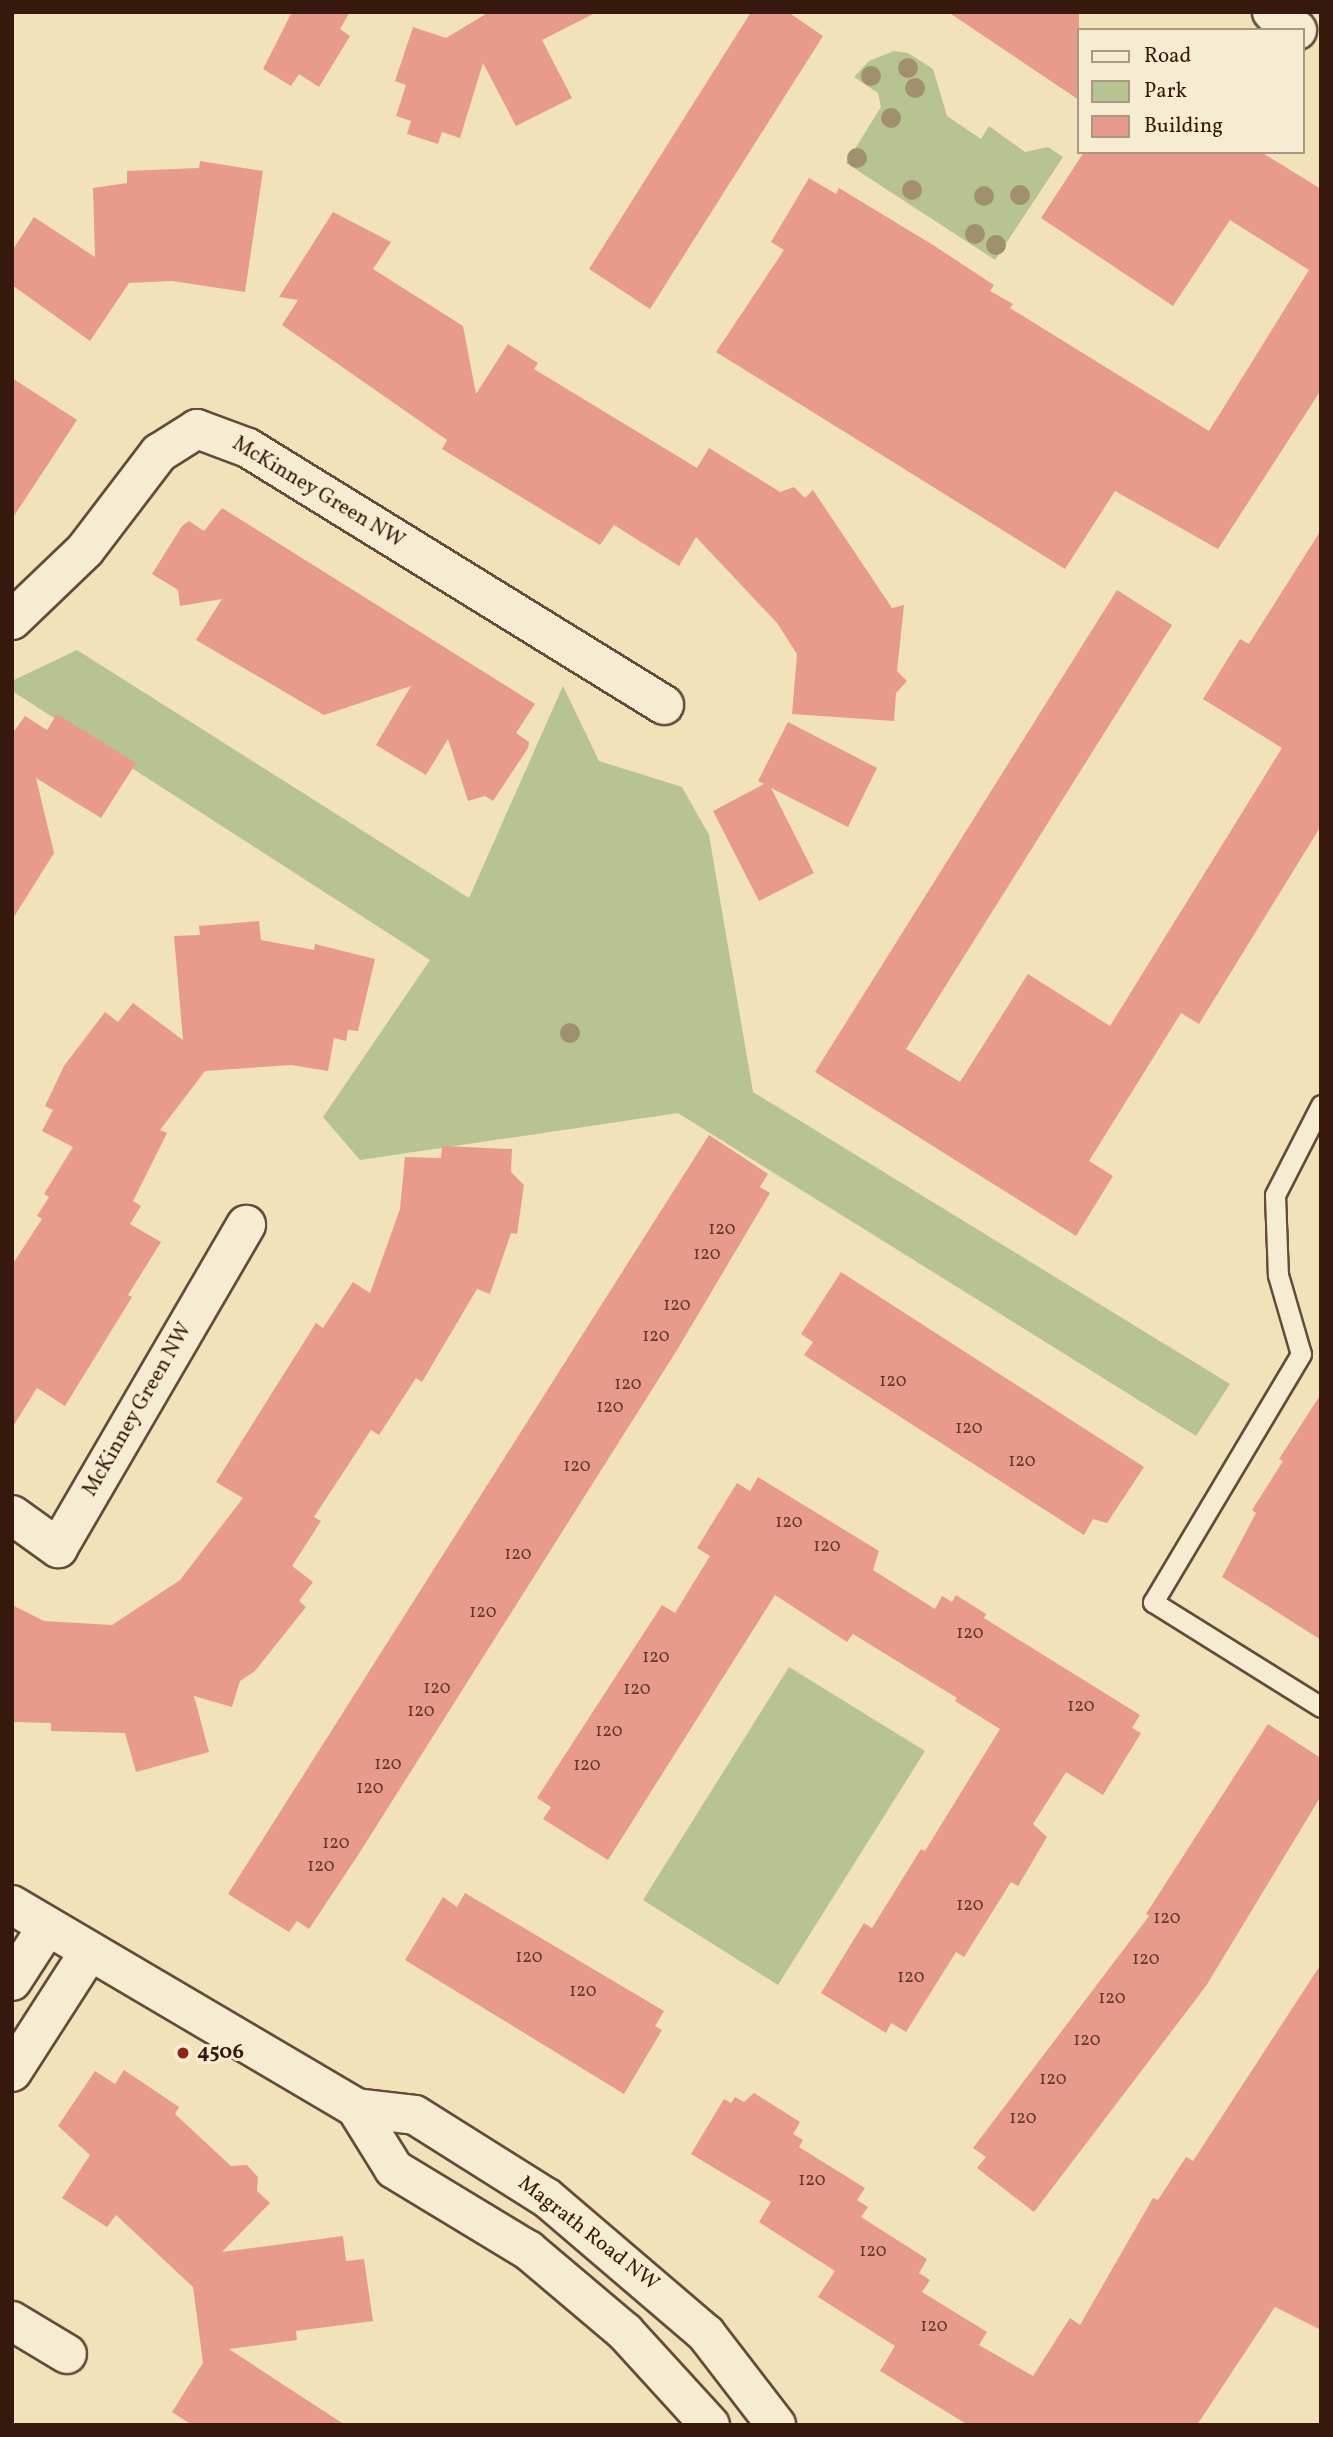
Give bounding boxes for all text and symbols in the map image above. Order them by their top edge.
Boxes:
legend [1078,28,1305,154]
text: Road [1144,42,1191,71]
text: Park [1144,77,1187,106]
text: Building [1144,112,1223,141]
street label: McKinney Green NW [227,431,409,555]
house number: 120 [708,1219,736,1241]
house number: 120 [693,1244,721,1266]
house number: 120 [663,1295,691,1317]
street label: McKinney Green NW [78,1318,198,1502]
house number: 120 [642,1326,670,1348]
house number: 120 [879,1371,907,1393]
house number: 120 [614,1374,642,1396]
house number: 120 [596,1397,624,1419]
house number: 120 [955,1418,983,1440]
house number: 120 [1008,1451,1036,1473]
house number: 120 [563,1456,591,1478]
house number: 120 [775,1512,803,1534]
house number: 120 [813,1536,841,1558]
house number: 120 [504,1544,532,1566]
house number: 120 [469,1602,497,1624]
house number: 120 [956,1623,984,1645]
house number: 120 [642,1647,670,1669]
house number: 120 [423,1678,451,1700]
house number: 120 [623,1679,651,1701]
house number: 120 [1067,1696,1095,1718]
house number: 120 [407,1701,435,1723]
house number: 120 [595,1721,623,1743]
house number: 120 [374,1754,402,1776]
house number: 120 [573,1755,601,1777]
house number: 120 [356,1778,384,1800]
house number: 120 [322,1833,350,1855]
house number: 120 [307,1856,335,1878]
house number: 120 [956,1895,984,1917]
house number: 120 [1153,1908,1181,1930]
house number: 120 [515,1947,543,1969]
house number: 120 [1132,1949,1160,1971]
house number: 120 [897,1967,925,1989]
house number: 120 [569,1981,597,2003]
house number: 120 [1098,1988,1126,2010]
house number: 120 [1073,2030,1101,2052]
place label: 4506 [197,2040,244,2066]
marker: 4506 [175,2045,191,2061]
house number: 120 [1039,2069,1067,2091]
house number: 120 [1009,2108,1037,2130]
house number: 120 [798,2170,826,2192]
street label: Magrath Road NW [512,2171,664,2297]
house number: 120 [859,2241,887,2263]
house number: 120 [920,2316,948,2338]

